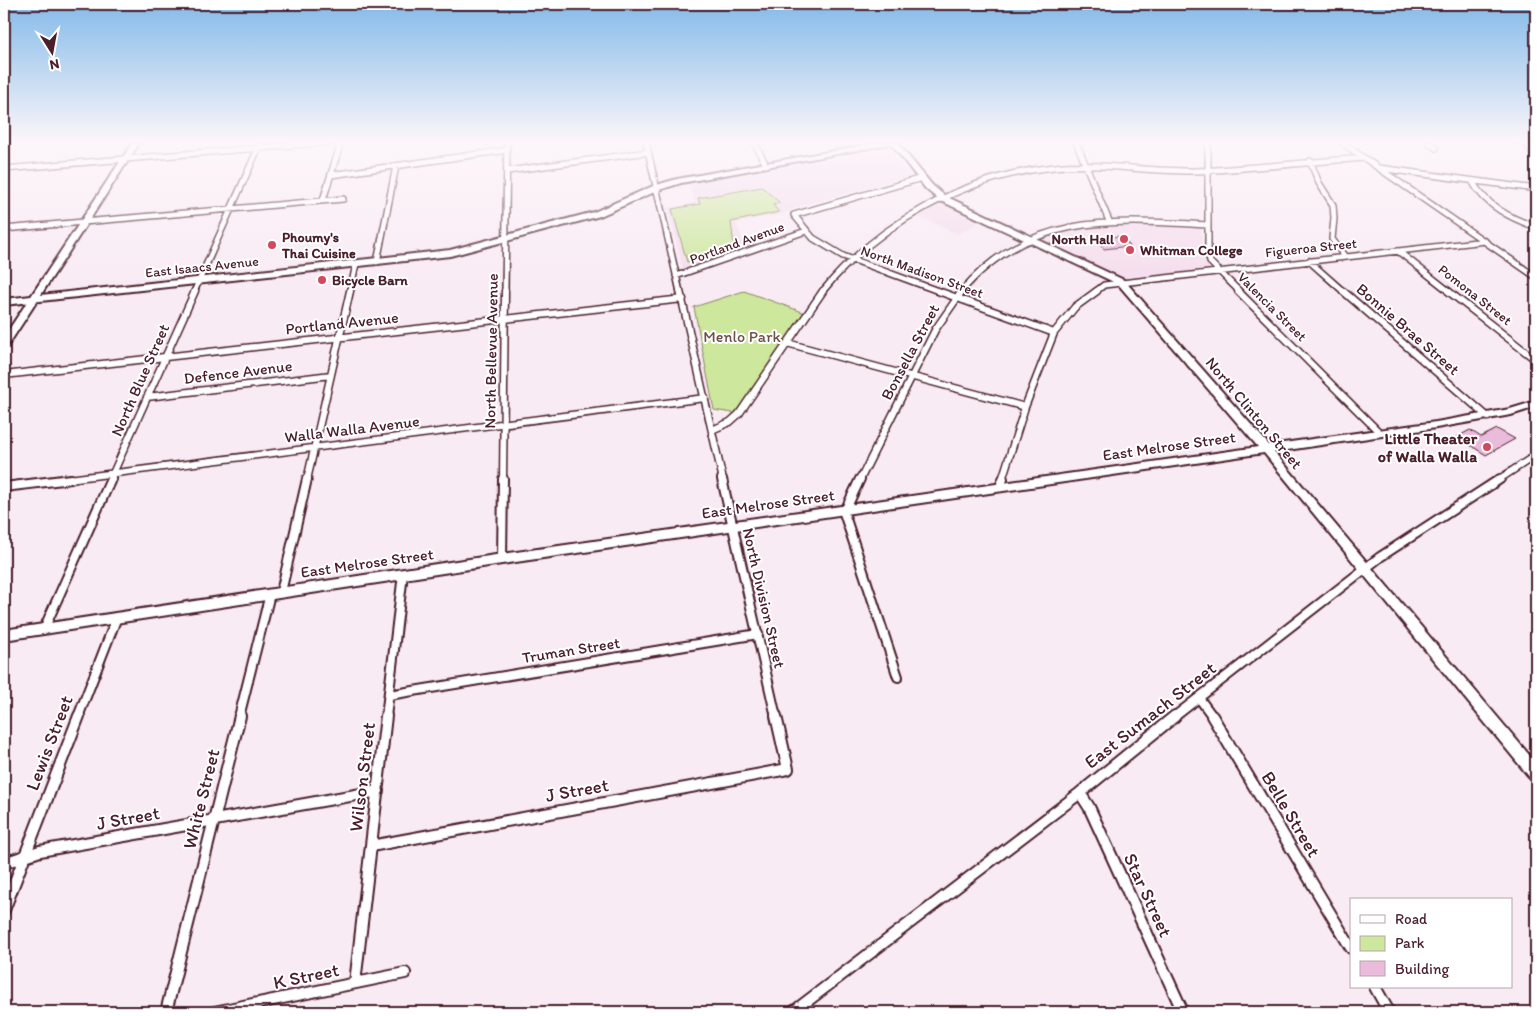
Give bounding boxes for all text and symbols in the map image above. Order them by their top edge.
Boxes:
north arrow [28,28,78,78]
text: N [48,55,61,74]
street label: Portland Avenue [687,218,787,268]
place label: Phoumy's Thai Cuisine [281,229,356,262]
place label: North Hall [1051,231,1115,248]
marker: North Hall [1118,233,1130,245]
street label: Figueroa Street [1264,235,1358,261]
marker: Phoumy's Thai Cuisine [266,239,278,251]
street label: North Madison Street [858,242,986,302]
place label: Whitman College [1140,242,1243,259]
marker: Whitman College [1124,244,1136,256]
street label: East Isaacs Avenue [144,253,260,281]
street label: Pomona Street [1435,261,1515,329]
street label: Valencia Street [1234,269,1310,345]
place label: Bicycle Barn [332,272,408,289]
street label: North Bellevue Avenue [480,273,502,429]
marker: Bicycle Barn [316,274,328,286]
street label: Bonnie Brae Street [1353,279,1463,379]
street label: Bonsella Street [877,301,943,403]
street label: Portland Avenue [284,308,400,338]
street label: North Blue Street [107,321,173,439]
park label: Menlo Park [703,327,782,346]
street label: North Clinton Street [1202,353,1306,473]
street label: Defence Avenue [183,356,294,388]
street label: Walla Walla Avenue [283,411,421,447]
street label: East Melrose Street [1101,427,1237,465]
place label: Little Theater of Walla Walla [1378,429,1478,466]
marker: Little Theater of Walla Walla [1481,441,1493,453]
street label: East Melrose Street [700,485,836,523]
street label: North Division Street [739,526,789,670]
street label: East Melrose Street [299,544,435,582]
street label: Truman Street [521,633,621,667]
street label: East Sumach Street [1080,657,1220,773]
street label: Lewis Street [20,692,78,794]
street label: Wilson Street [344,721,380,833]
street label: White Street [177,747,225,851]
street label: Belle Street [1256,767,1326,861]
street label: J Street [544,773,610,807]
street label: J Street [95,801,161,835]
street label: Star Street [1119,849,1177,941]
legend [1350,898,1512,988]
text: Road [1395,910,1428,928]
text: Park [1395,934,1425,952]
street label: K Street [271,958,341,994]
text: Building [1395,960,1449,978]

